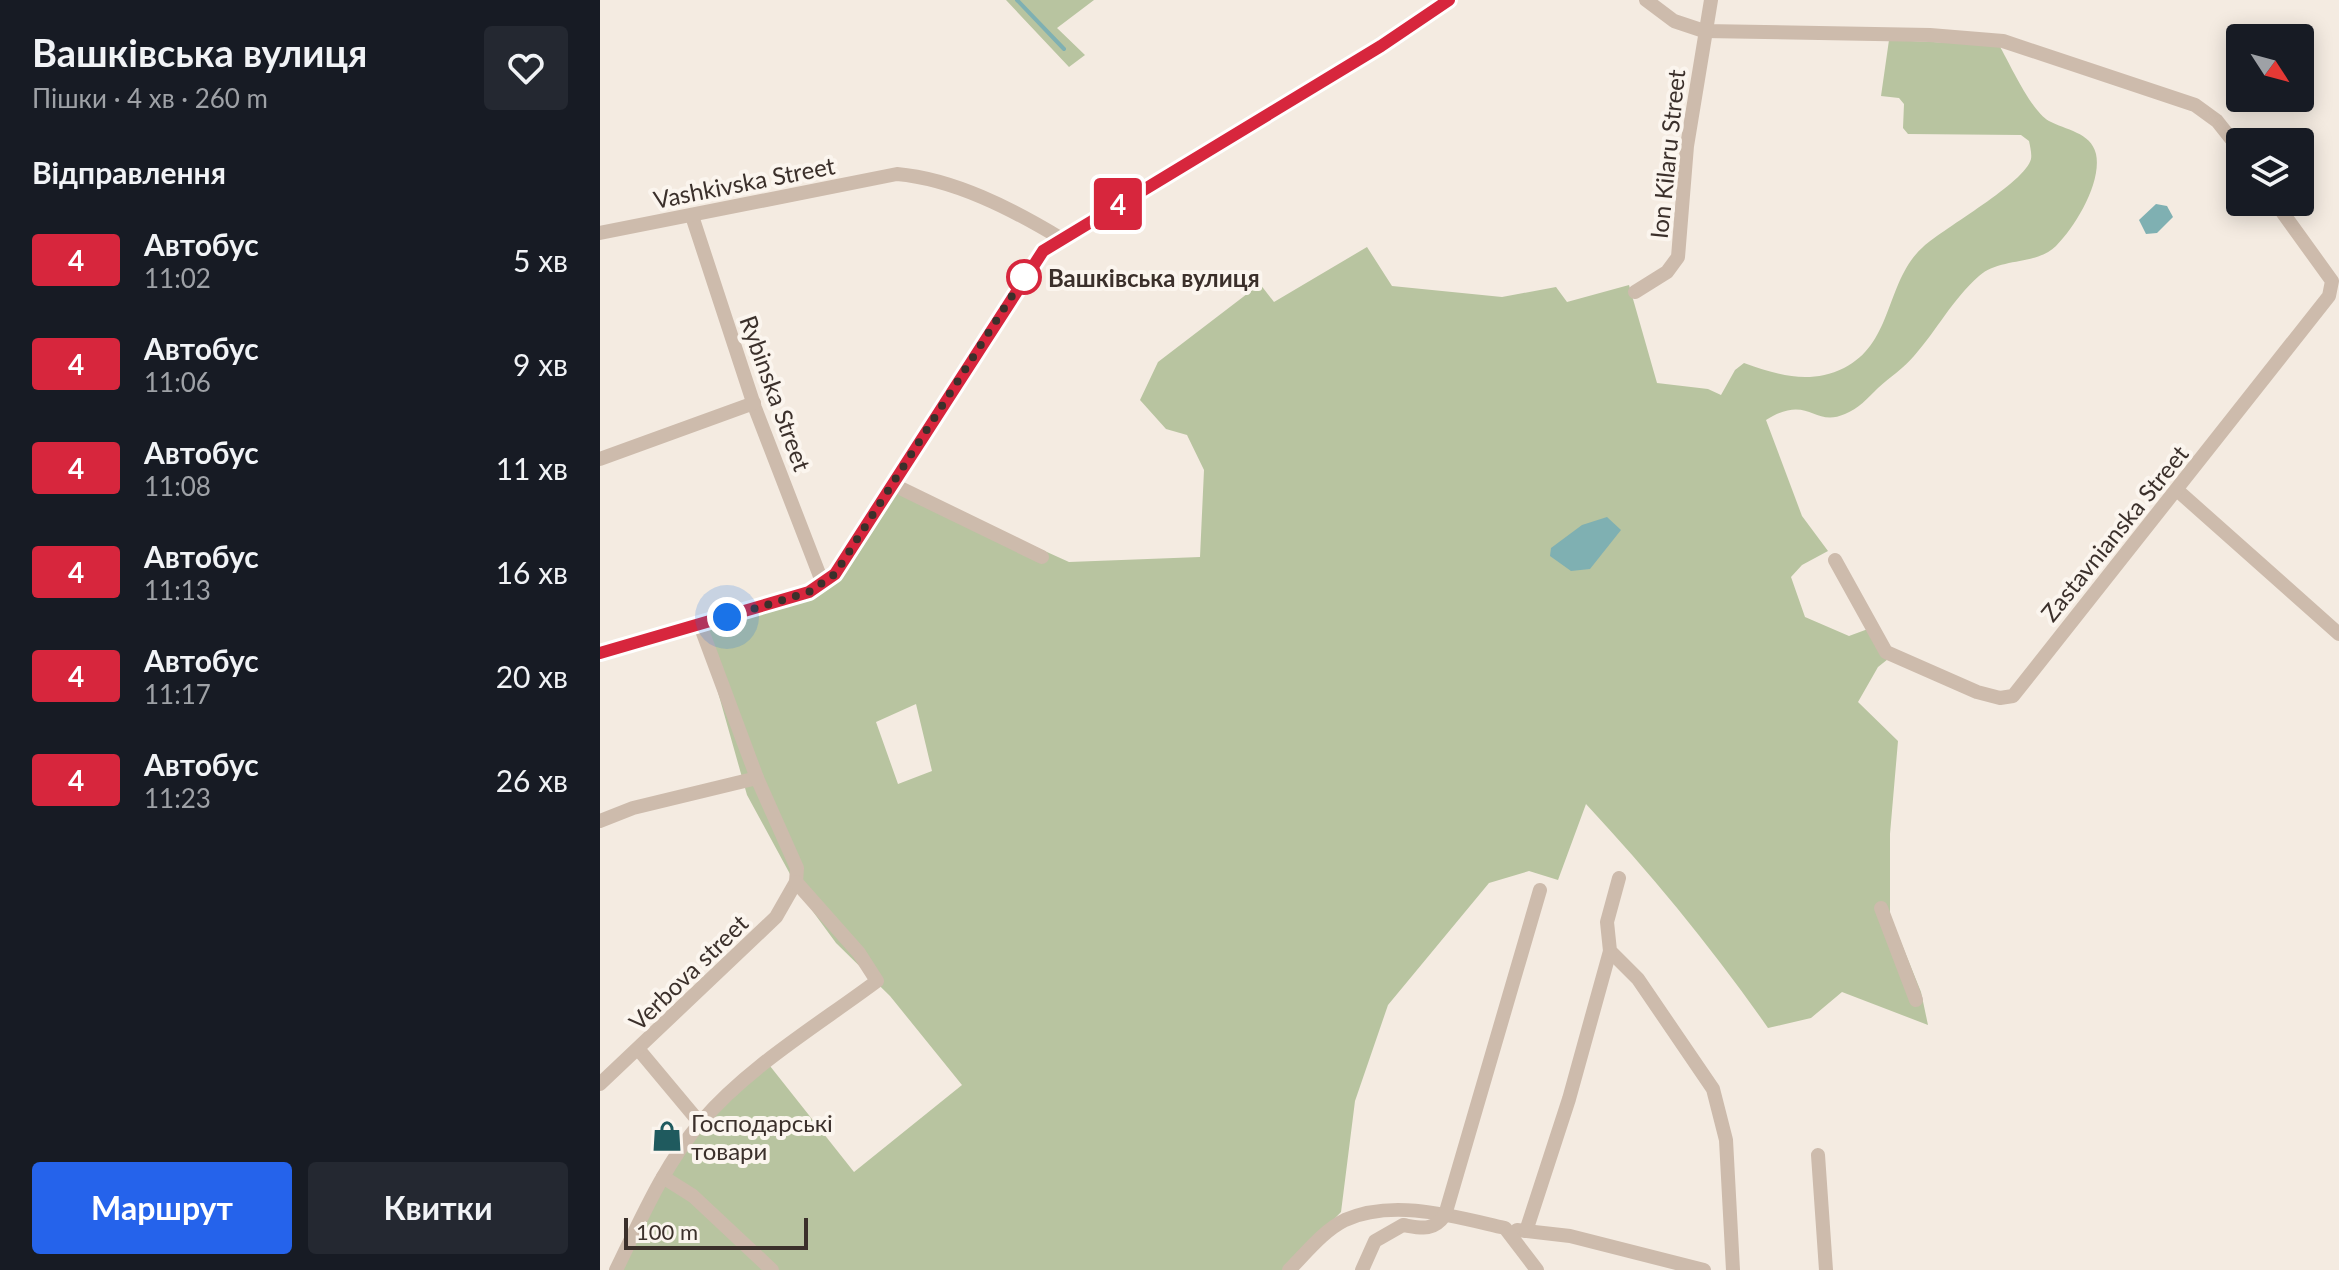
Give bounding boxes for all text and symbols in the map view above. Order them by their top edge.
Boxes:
north arrow [2226,24,2314,112]
map controls [2226,24,2314,216]
button: heart [484,26,568,110]
text: Вашківська вулиця [32,29,367,75]
street label: Ion Kilaru Street [1644,67,1690,240]
text: Пішки · 4 хв · 260 m [32,82,268,114]
button: layers [2226,128,2314,216]
street label: Vashkivska Street [651,150,838,214]
text: Відправлення [32,154,226,190]
line badge: 4 [1092,178,1144,230]
text: 4 [1110,187,1126,221]
text: Автобус [144,226,259,262]
text: 5 хв [513,242,568,278]
text: 4 [68,243,84,277]
marker: Вашківська вулиця [1007,260,1041,294]
text: 11:02 [144,262,211,294]
place label: Вашківська вулиця [1048,263,1260,292]
street label: Rybinska Street [734,311,818,475]
text: Автобус [144,330,259,366]
text: 9 хв [513,346,568,382]
text: 4 [68,347,84,381]
text: 11:06 [144,366,211,398]
text: Автобус [144,434,259,470]
street label: Zastavnianska Street [2034,439,2194,627]
text: 11 хв [496,450,568,486]
text: 4 [68,451,84,485]
text: 11:08 [144,470,211,502]
text: Автобус [144,538,259,574]
text: 16 хв [496,554,568,590]
text: 4 [68,555,84,589]
text: 11:13 [144,574,211,606]
your location [707,597,747,637]
text: Автобус [144,642,259,678]
text: 20 хв [496,658,568,694]
text: 4 [68,659,84,693]
text: 11:17 [144,678,211,710]
text: Автобус [144,746,259,782]
text: 26 хв [496,762,568,798]
text: 4 [68,763,84,797]
text: 11:23 [144,782,211,814]
street label: Verbova street [623,908,754,1036]
place label: Господарські товари [691,1108,833,1165]
shop icon: Господарські товари [650,1119,684,1153]
button: Маршрут [32,1162,292,1254]
button: Квитки [308,1162,568,1254]
scale bar [624,1214,808,1250]
text: 100 m [636,1218,698,1245]

